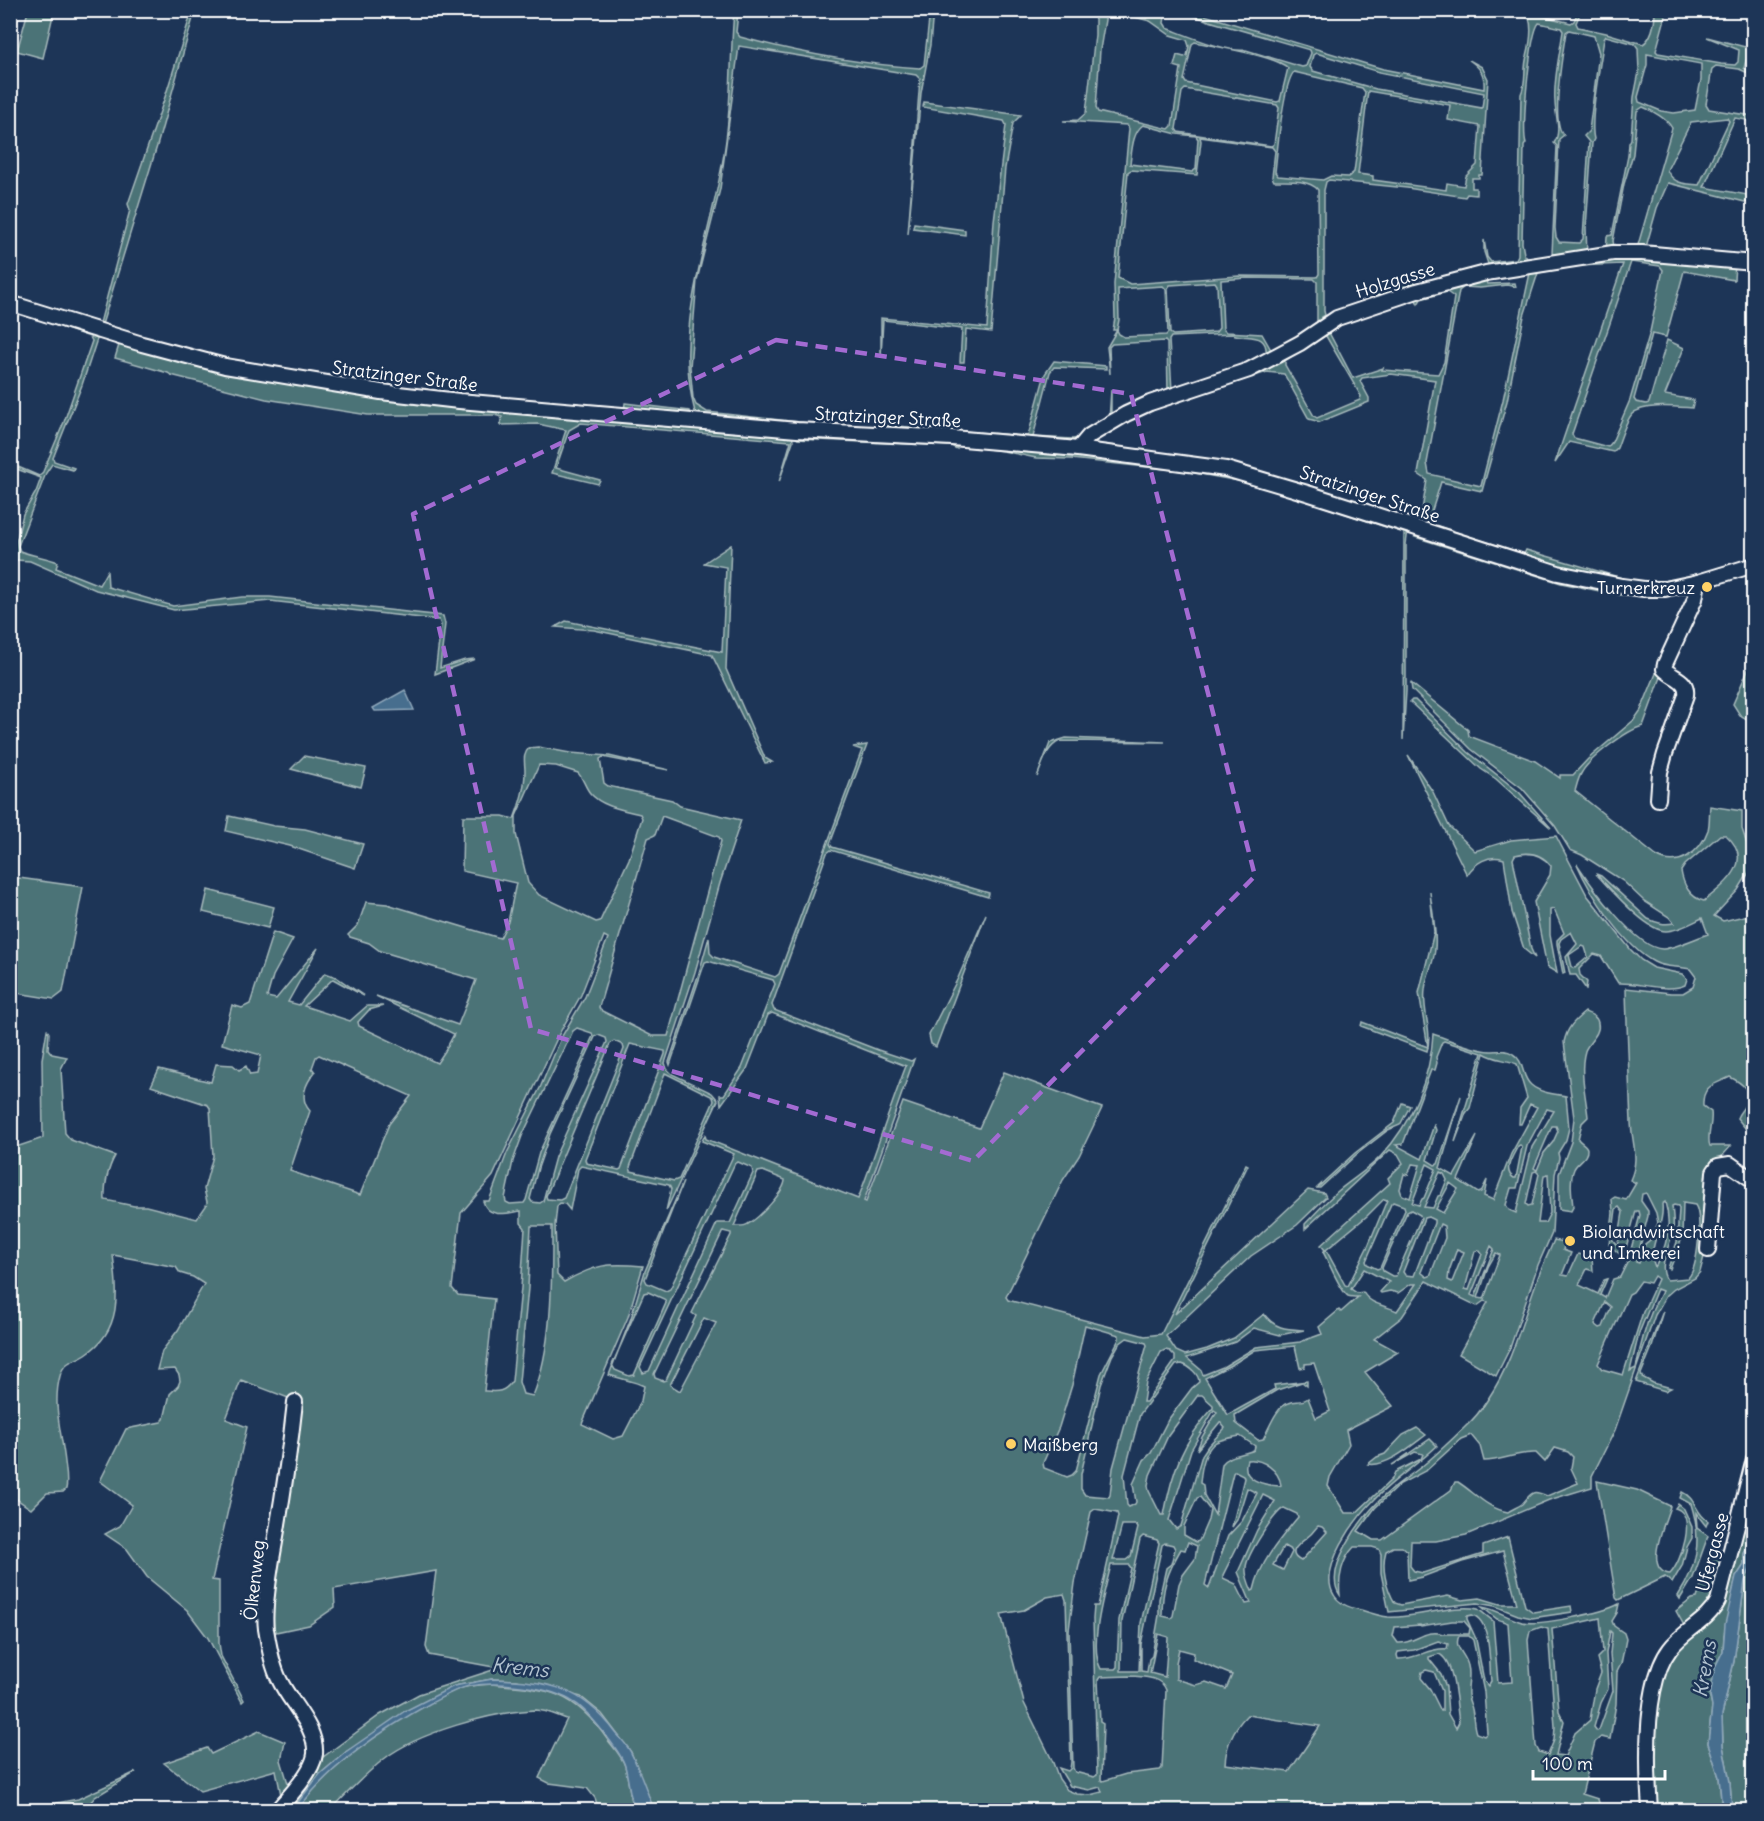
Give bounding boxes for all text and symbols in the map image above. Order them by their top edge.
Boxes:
street label: Holzgasse [1352,257,1438,303]
street label: Stratzinger Straße [331,356,479,396]
street label: Stratzinger Straße [814,402,962,432]
street label: Stratzinger Straße [1297,460,1443,528]
place label: Turnerkreuz [1597,576,1695,599]
marker: Turnerkreuz [1700,580,1714,594]
place label: Biolandwirtschaft und Imkerei [1582,1220,1725,1264]
marker: Biolandwirtschaft und Imkerei [1563,1234,1577,1248]
place label: Maißberg [1023,1433,1098,1456]
marker: Maißberg [1004,1437,1018,1451]
street label: Ufergasse [1690,1510,1734,1594]
street label: Ölkenweg [238,1539,270,1621]
water label: Krems [1687,1637,1722,1699]
water label: Krems [490,1652,552,1683]
scale bar [1533,1743,1665,1781]
text: 100 m [1542,1752,1593,1775]

